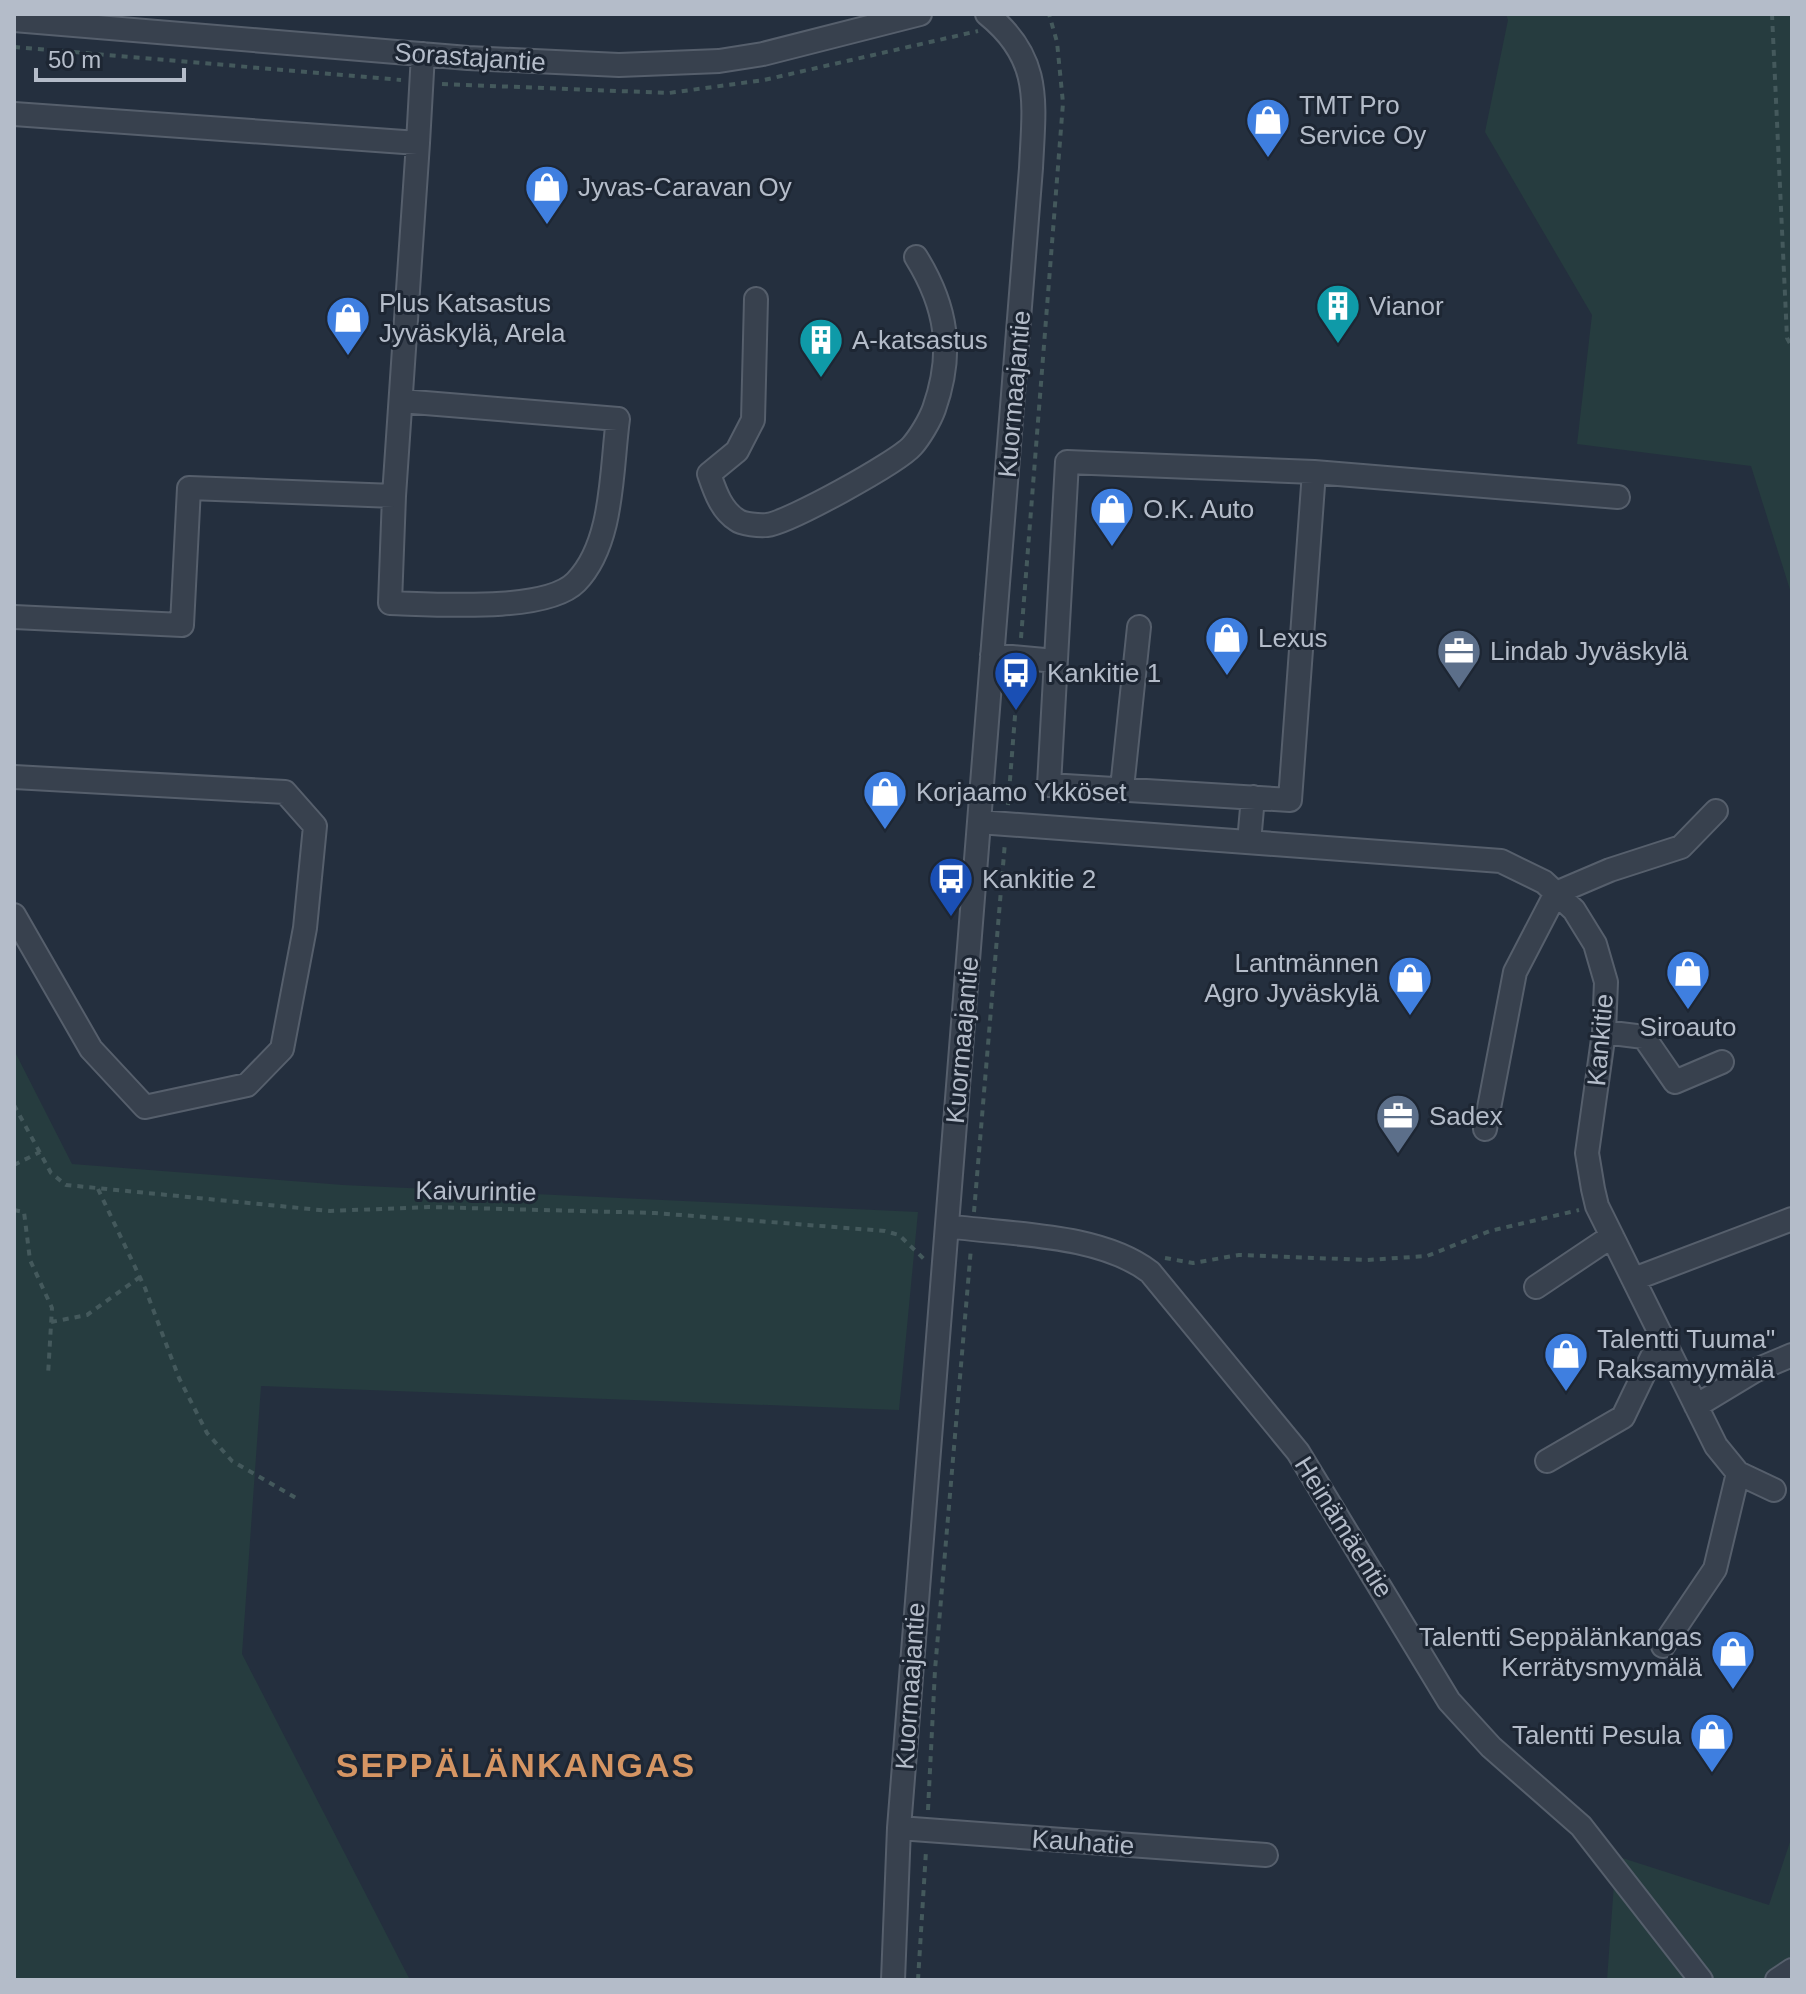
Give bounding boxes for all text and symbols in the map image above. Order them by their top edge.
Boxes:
scale bar [36,32,184,82]
street label: Sorastajantie [393,37,547,77]
text: 50 m [48,46,101,73]
place label: TMT Pro Service Oy [1299,90,1426,150]
shop icon: TMT Pro Service Oy [1244,96,1292,159]
shop icon: Jyvas-Caravan Oy [523,163,571,226]
place label: Jyvas-Caravan Oy [578,172,792,202]
building icon: Vianor [1314,282,1362,345]
place label: Plus Katsastus Jyväskylä, Arela [379,288,566,348]
place label: Vianor [1369,291,1444,321]
shop icon: Plus Katsastus Jyväskylä, Arela [324,294,372,357]
street label: Kuormaajantie [992,309,1036,479]
building icon: A-katsastus [797,316,845,379]
place label: A-katsastus [852,325,988,355]
shop icon: O.K. Auto [1088,485,1136,548]
place label: O.K. Auto [1143,494,1254,524]
shop icon: Lexus [1203,614,1251,677]
place label: Lexus [1258,623,1327,653]
office icon: Lindab Jyväskylä [1435,627,1483,690]
place label: Lindab Jyväskylä [1490,636,1689,666]
bus stop icon: Kankitie 1 [992,649,1040,712]
place label: Kankitie 1 [1047,658,1161,688]
shop icon: Korjaamo Ykköset [861,768,909,831]
place label: Korjaamo Ykköset [916,777,1127,807]
bus stop icon: Kankitie 2 [927,855,975,918]
place label: Kankitie 2 [982,864,1096,894]
place label: Lantmännen Agro Jyväskylä [1204,948,1380,1008]
shop icon: Siroauto [1664,948,1712,1011]
shop icon: Lantmännen Agro Jyväskylä [1386,954,1434,1017]
street label: Kuormaajantie [940,955,984,1125]
street label: Kankitie [1581,993,1619,1087]
place label: Siroauto [1640,1012,1736,1042]
office icon: Sadex [1374,1092,1422,1155]
place label: Sadex [1429,1101,1503,1131]
street label: Kaivurintie [415,1175,537,1207]
place label: Talentti Tuuma" Raksamyymälä [1597,1324,1775,1384]
shop icon: Talentti Tuuma" Raksamyymälä [1542,1330,1590,1393]
street label: Heinämäentie [1289,1451,1399,1603]
street label: Kuormaajantie [889,1601,931,1771]
place label: Talentti Seppälänkangas Kerrätysmyymälä [1419,1622,1703,1682]
shop icon: Talentti Seppälänkangas Kerrätysmyymälä [1709,1628,1757,1691]
shop icon: Talentti Pesula [1688,1711,1736,1774]
place label: Talentti Pesula [1512,1720,1682,1750]
district label: SEPPÄLÄNKANGAS [336,1746,696,1784]
street label: Kauhatie [1031,1823,1135,1861]

